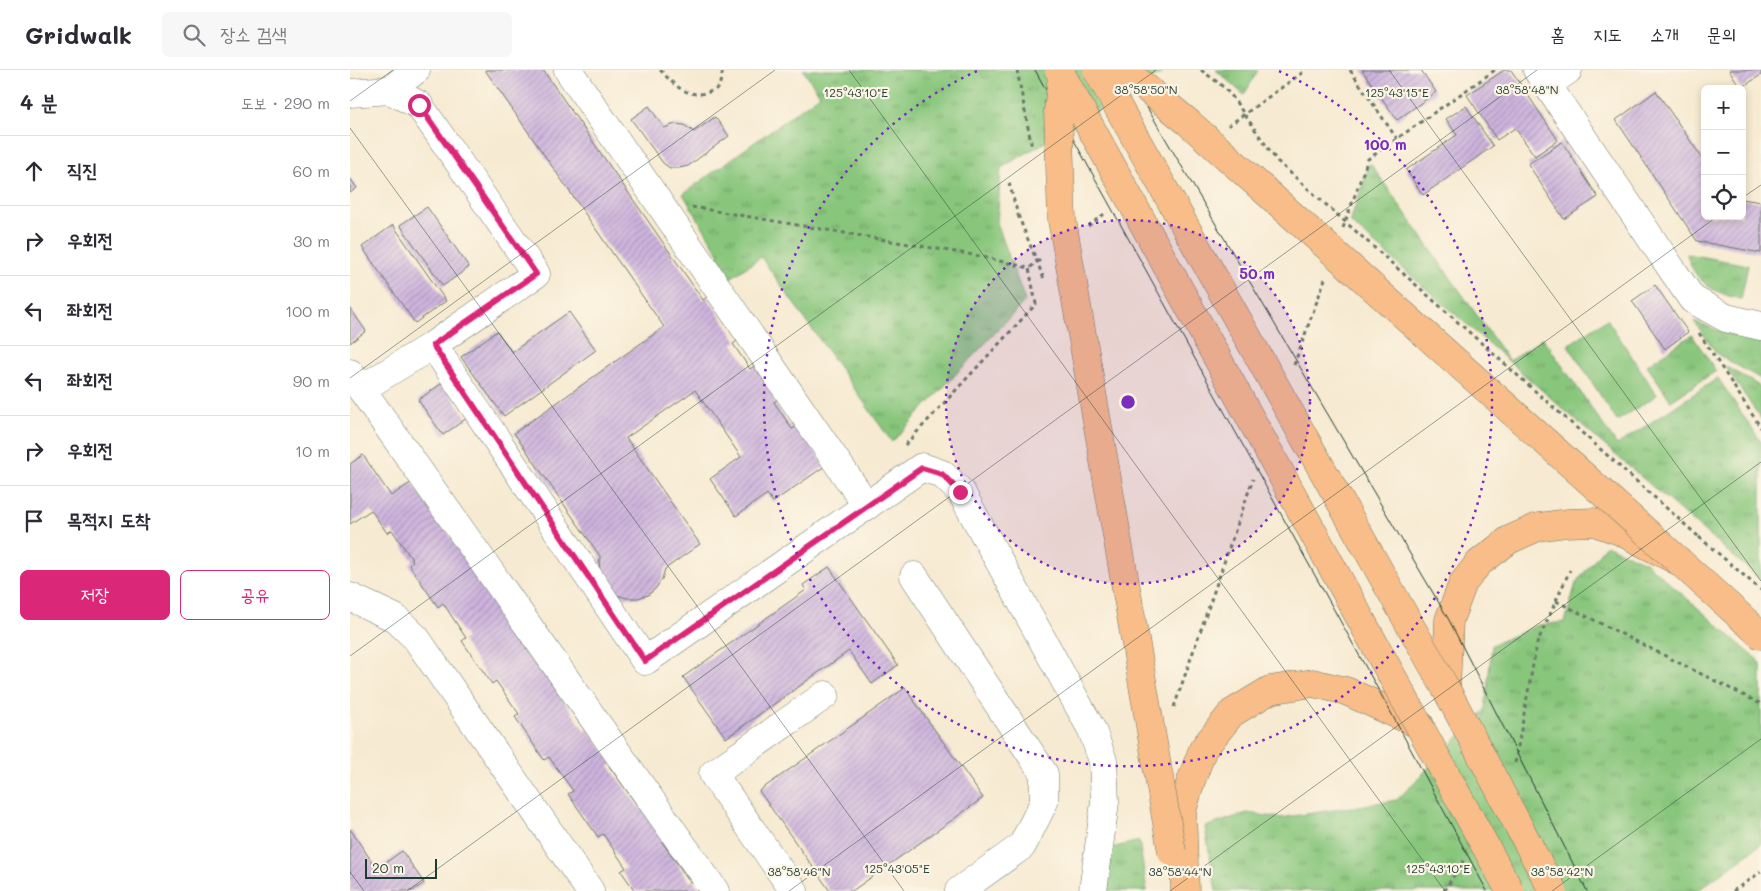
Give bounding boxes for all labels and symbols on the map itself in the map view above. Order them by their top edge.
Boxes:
text: 38°58'50"N [1114,81,1178,97]
text: 38°58'48"N [1495,81,1559,97]
text: 125°43'10"E [824,84,888,100]
text: 125°43'15"E [1365,84,1429,100]
route start [408,94,431,117]
text: 100 m [1363,134,1407,154]
text: 50 m [1239,263,1275,283]
centre of rings [1119,393,1137,411]
route end [949,481,972,504]
scale bar [365,856,438,879]
text: 125°43'05"E [864,860,930,876]
text: 125°43'10"E [1406,860,1470,876]
text: 38°58'46"N [767,863,831,879]
text: 38°58'44"N [1148,863,1212,879]
text: 38°58'42"N [1531,863,1593,879]

